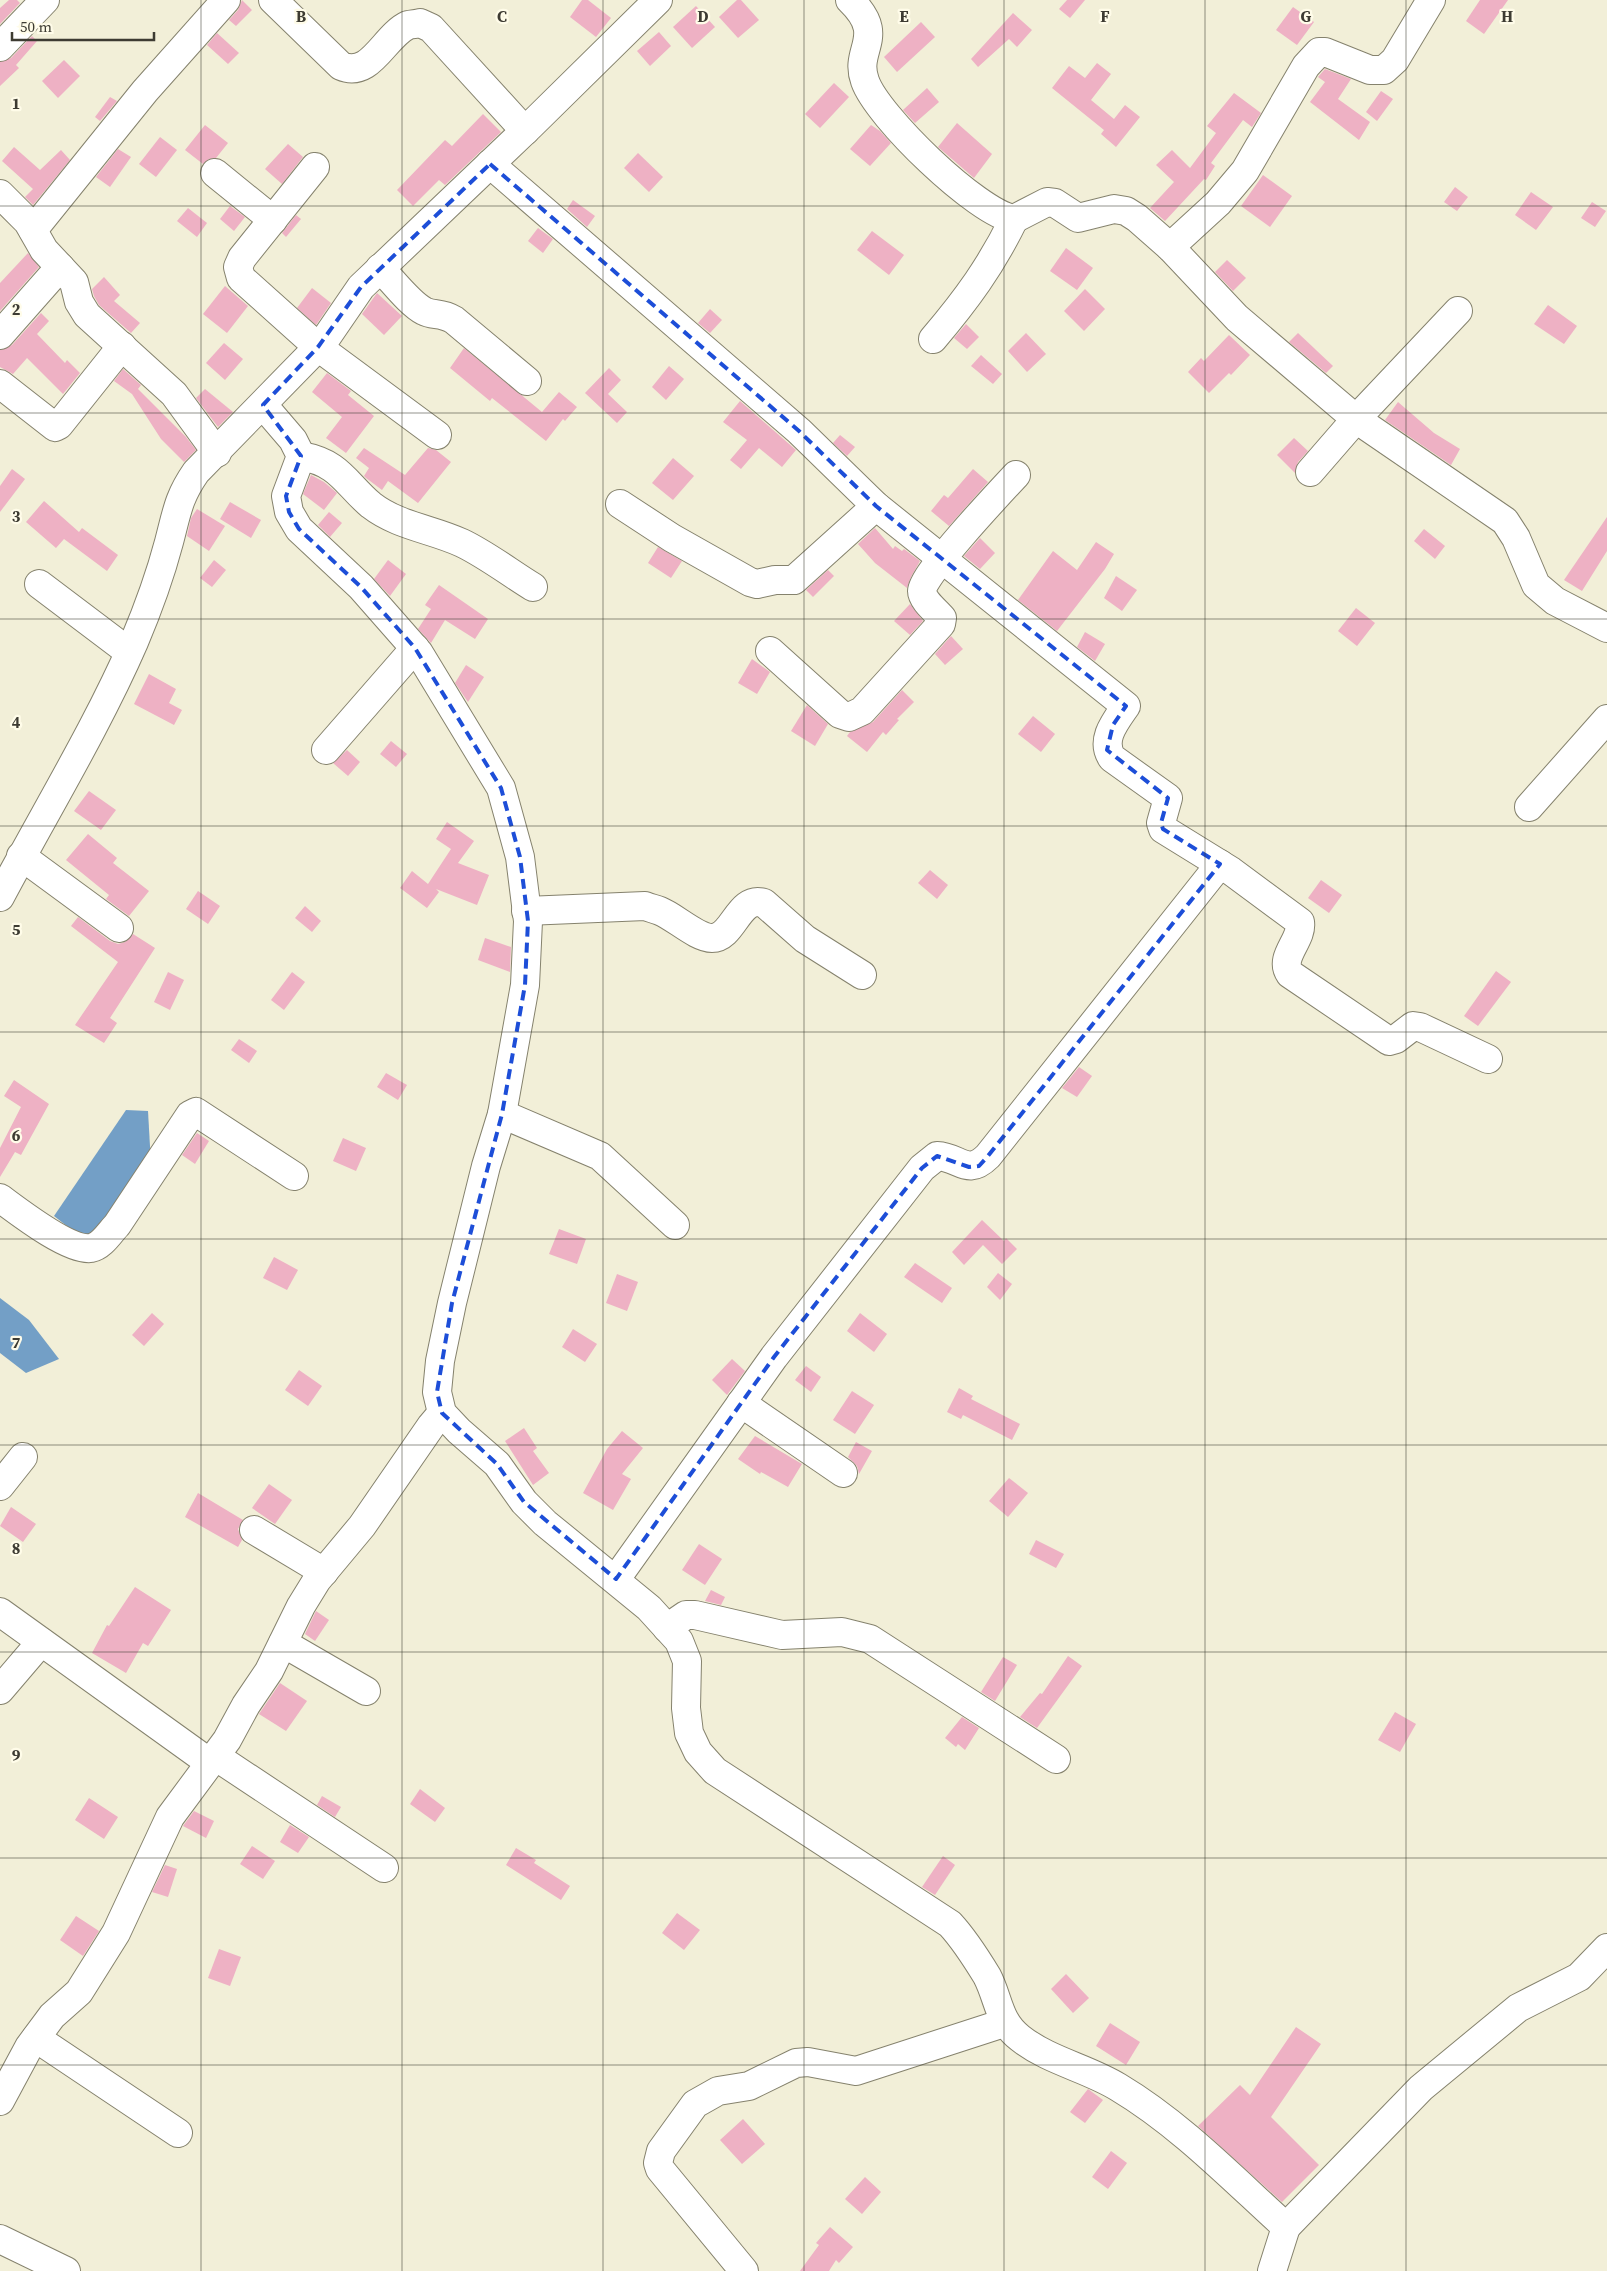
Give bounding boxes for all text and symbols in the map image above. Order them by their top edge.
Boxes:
text: B [296,5,307,27]
text: C [497,5,507,27]
text: D [697,5,709,27]
text: E [899,5,909,27]
text: F [1100,5,1110,27]
text: G [1301,5,1312,27]
text: H [1501,5,1513,27]
scale bar [12,10,155,42]
text: 50 m [20,16,52,37]
text: 1 [12,92,20,114]
text: 2 [12,298,21,320]
text: 3 [12,505,21,527]
text: 4 [12,711,21,733]
text: 5 [12,918,21,940]
text: 6 [12,1124,21,1146]
text: 7 [12,1331,21,1353]
text: 8 [12,1537,20,1559]
text: 9 [12,1744,21,1766]

